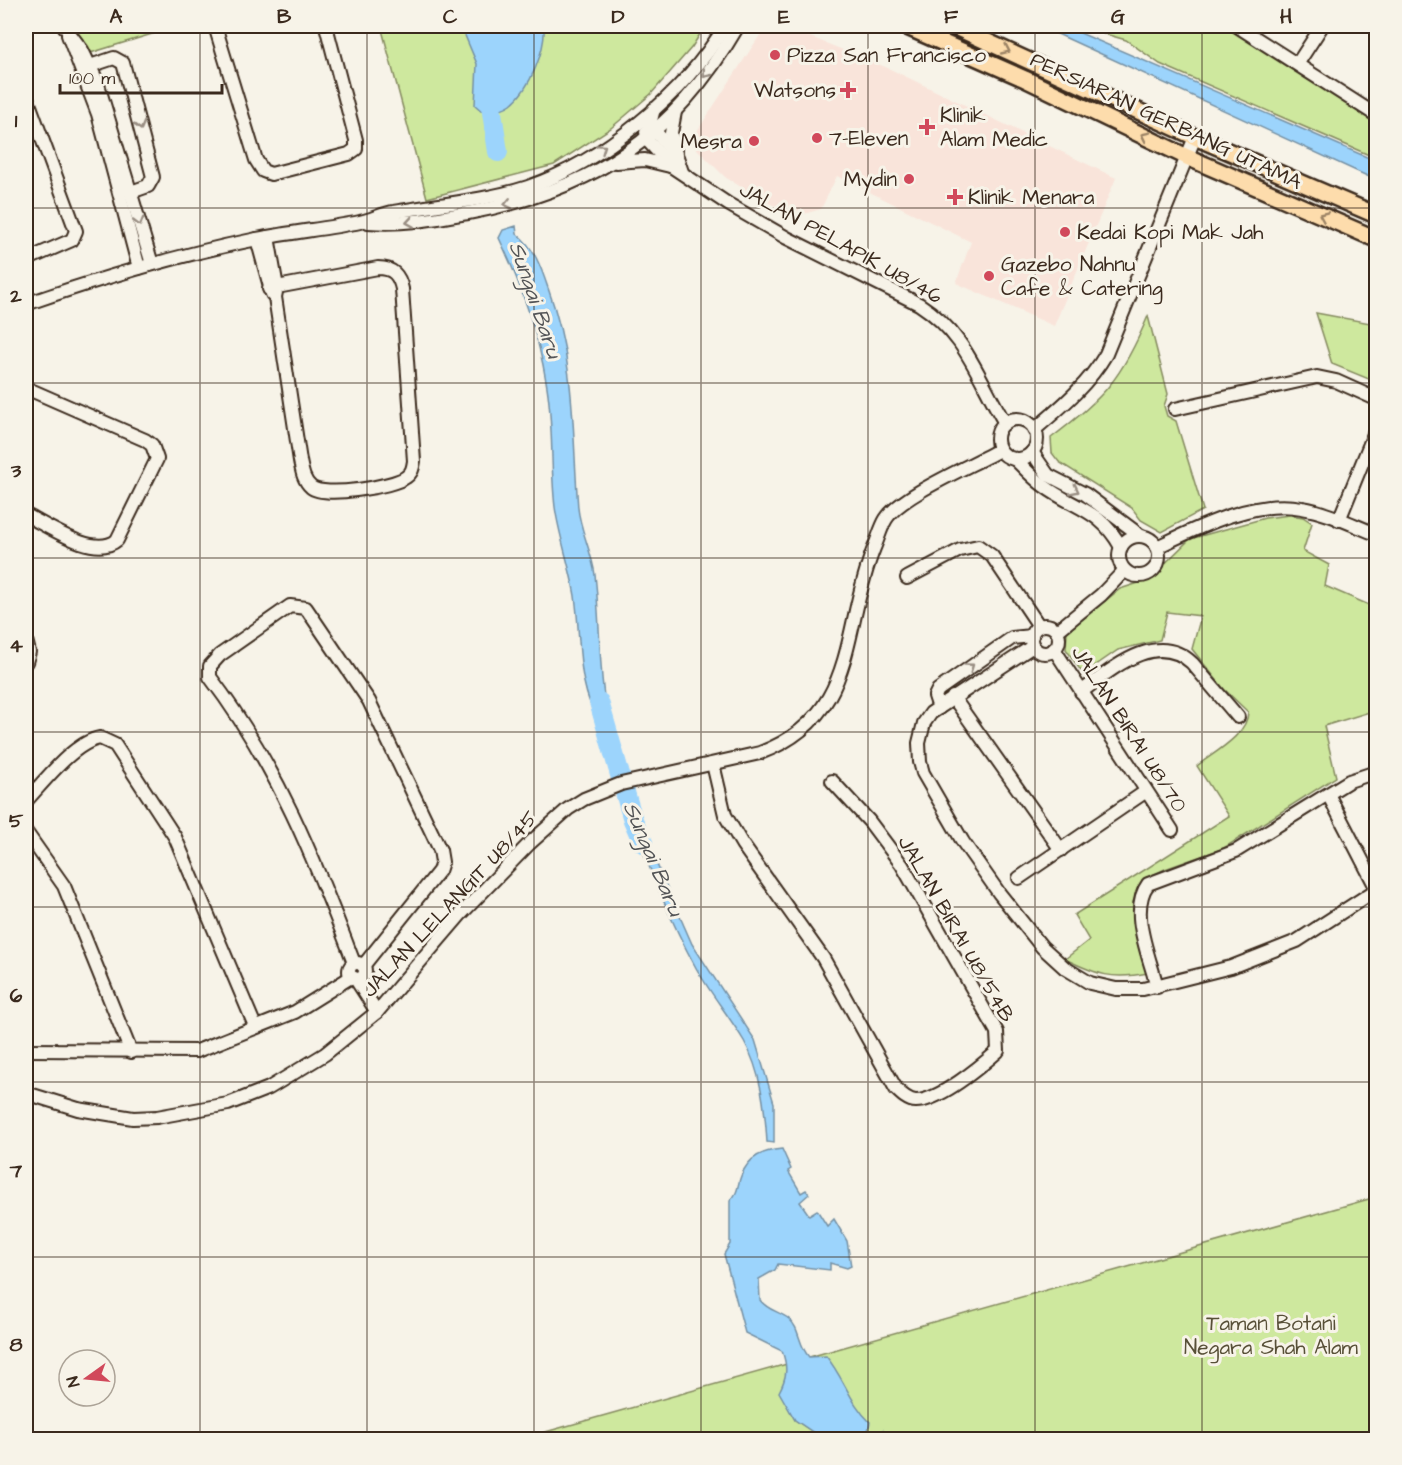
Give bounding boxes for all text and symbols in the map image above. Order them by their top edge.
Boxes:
text: A [110,3,123,31]
text: B [277,3,292,31]
text: C [443,3,458,31]
text: D [612,3,625,31]
text: E [778,3,790,31]
text: F [944,3,959,31]
text: G [1111,3,1125,31]
text: H [1280,3,1292,31]
place label: Pizza San Francisco [787,41,986,70]
one-way arrow [999,43,1010,55]
street label: PERSIARAN GERBANG UTAMA [1026,45,1307,197]
marker: Pizza San Francisco [768,48,782,62]
scale bar [60,57,222,95]
text: 100 m [69,66,115,91]
one-way arrow [702,68,713,79]
place label: Watsons [754,76,836,105]
marker: Watsons [841,83,855,97]
place label: Klinik Alam Medic [940,101,1048,154]
text: 1 [15,107,18,135]
marker: Klinik Alam Medic [918,118,936,136]
one-way arrow [133,120,145,131]
place label: 7-Eleven [829,124,908,153]
place label: Mesra [680,127,742,156]
marker: 7-Eleven [810,131,824,145]
one-way arrow [1140,132,1151,144]
marker: Mesra [747,134,761,148]
one-way arrow [596,145,607,156]
place label: Mydin [844,165,897,196]
marker: Mydin [902,172,916,186]
street label: JALAN PELAPIK U8/46 [734,175,948,311]
place label: Klinik Menara [968,183,1095,212]
marker: Klinik Menara [946,188,964,206]
one-way arrow [503,197,513,210]
one-way arrow [1318,211,1329,223]
one-way arrow [405,215,415,228]
one-way arrow [132,216,144,226]
place label: Kedai Kopi Mak Jah [1077,218,1264,248]
marker: Kedai Kopi Mak Jah [1058,225,1072,239]
water label: Sungai Baru [500,238,570,364]
place label: Gazebo Nahnu Cafe & Catering [1001,250,1163,305]
marker: Gazebo Nahnu Cafe & Catering [982,269,996,283]
text: 2 [9,282,22,310]
text: 3 [10,457,22,485]
one-way arrow [1068,482,1079,494]
text: 4 [9,632,23,660]
street label: JALAN BIRAI U8/70 [1064,640,1194,818]
one-way arrow [964,664,975,675]
water label: Sungai Baru [614,797,692,923]
street label: JALAN LELANGIT U8/45 [356,804,544,1004]
text: 5 [9,807,24,835]
street label: JALAN BIRAI U8/54B [891,830,1021,1028]
text: 6 [10,982,23,1010]
text: 7 [9,1157,23,1185]
park label: Taman Botani Negara Shah Alam [1184,1309,1359,1364]
text: 8 [10,1331,23,1359]
north arrow [57,1348,117,1408]
text: N [62,1374,85,1389]

